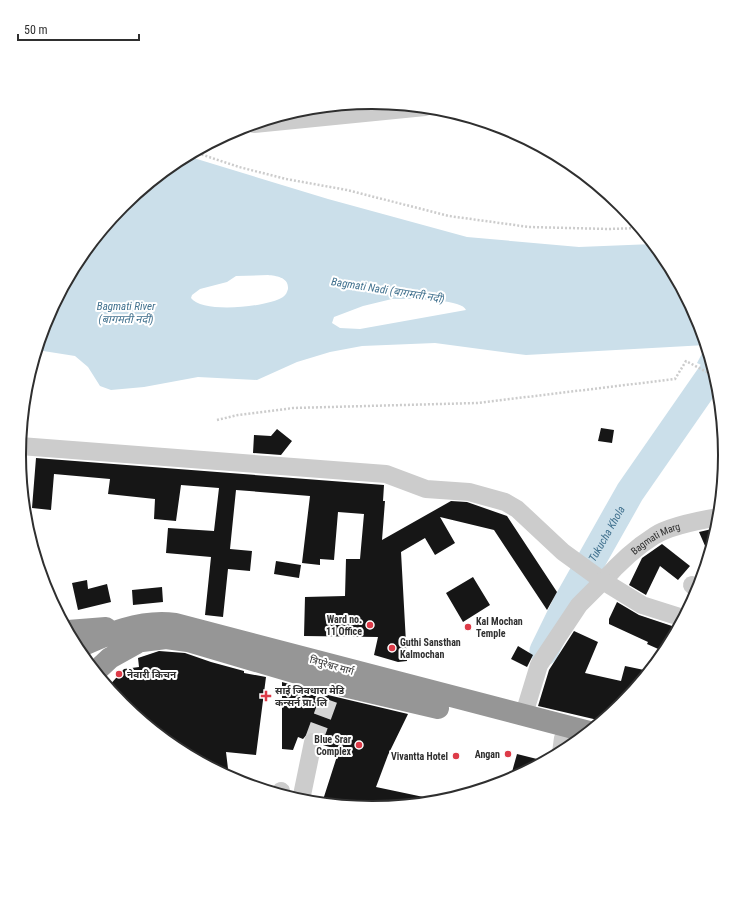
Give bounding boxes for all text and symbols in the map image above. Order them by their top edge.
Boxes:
scale bar [18,16,139,42]
text: 50 m [24,23,48,37]
water label: Bagmati Nadi (बागमती नदी) [330,275,445,306]
water label: Bagmati River (बागमती नदी) [97,300,156,326]
water label: Tukucha Khola [586,504,628,564]
street label: Bagmati Marg [629,521,681,557]
place label: Ward no. 11 Office [326,614,362,637]
place label: Kal Mochan Temple [476,616,523,639]
marker: Ward no. 11 Office [365,620,375,630]
marker: Kal Mochan Temple [463,622,473,632]
place label: Guthi Sansthan Kalmochan [400,637,461,660]
marker: Guthi Sansthan Kalmochan [387,643,397,653]
street label: त्रिपुरेश्वर मार्ग [308,654,356,678]
place label: नेवारी किचन [127,668,177,680]
marker: नेवारी किचन [114,669,124,679]
place label: साई जिवधारा मेडि कन्सर्न प्रा. लि [275,684,345,708]
marker: साई जिवधारा मेडि कन्सर्न प्रा. लि [260,690,272,702]
place label: Blue Srar Complex [314,734,352,757]
marker: Blue Srar Complex [354,740,364,750]
place label: Angan [475,749,500,760]
marker: Angan [503,749,513,759]
place label: Vivantta Hotel [391,751,448,762]
marker: Vivantta Hotel [451,751,461,761]

